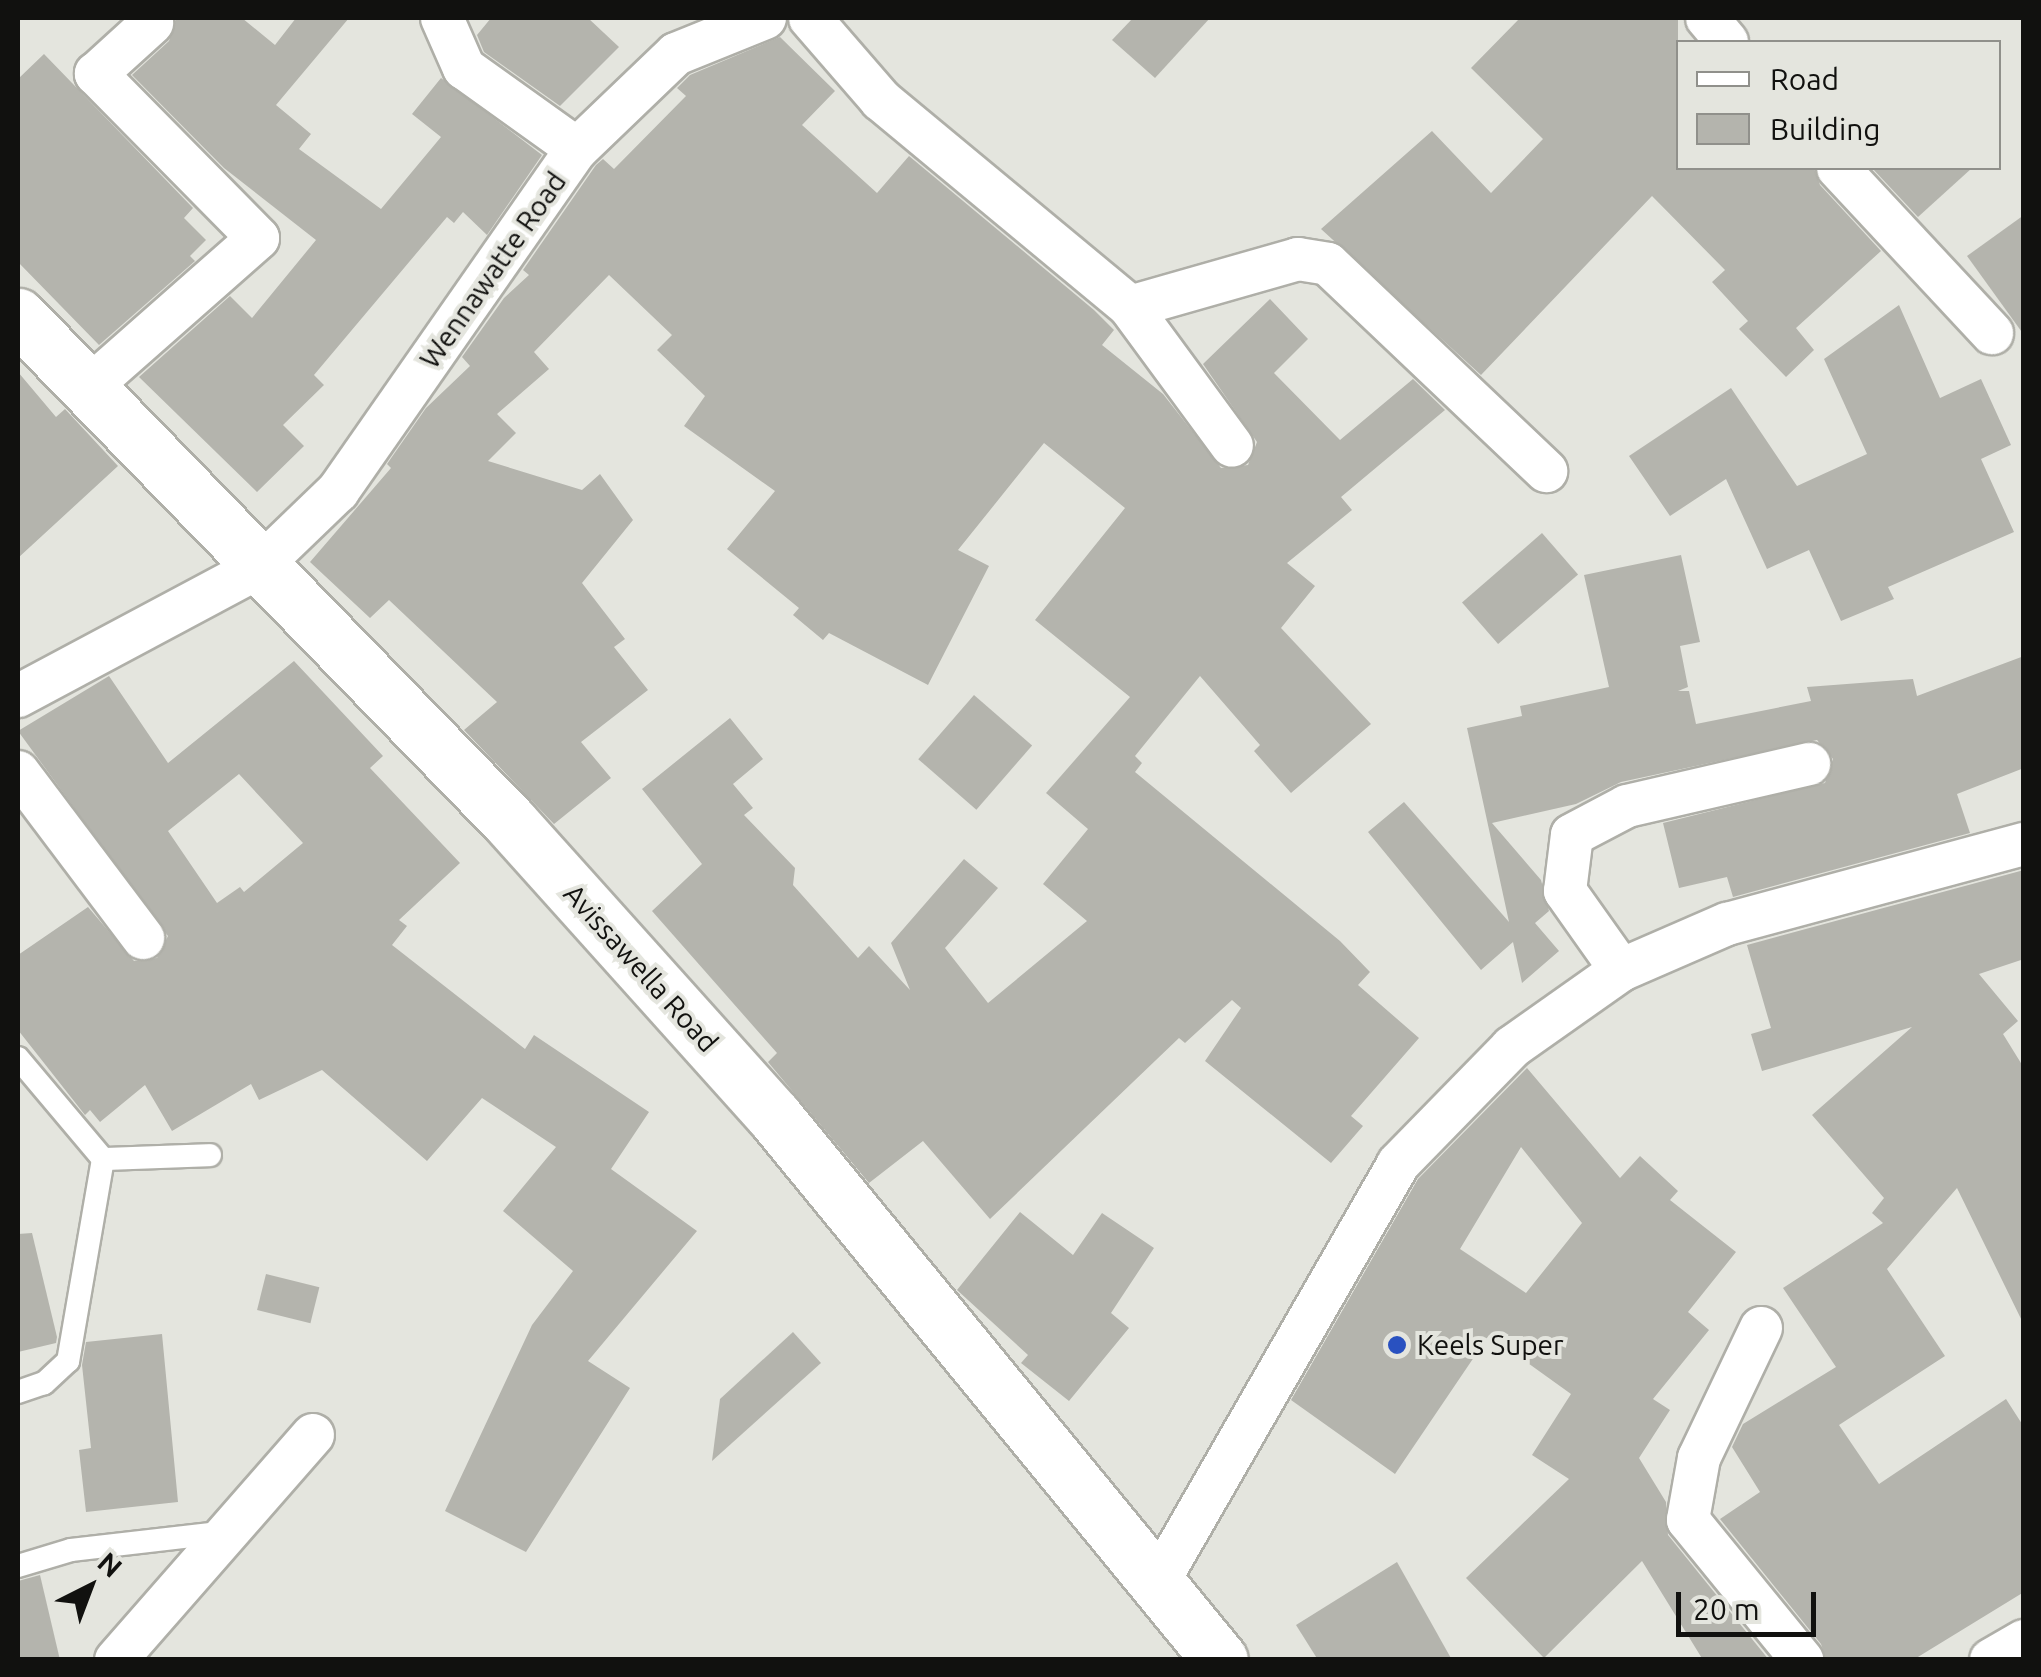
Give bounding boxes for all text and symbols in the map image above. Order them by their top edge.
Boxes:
legend [1676,40,2001,170]
text: Road [1770,62,1839,96]
text: Building [1770,112,1881,146]
street label: Wennawatte Road [413,165,573,375]
street label: Avissawella Road [557,877,725,1059]
place label: Keels Super [1417,1328,1564,1362]
marker: Keels Super [1386,1334,1408,1356]
north arrow [40,1537,140,1637]
text: N [92,1546,129,1583]
scale bar [1681,1572,1821,1634]
text: 20 m [1693,1592,1760,1626]

